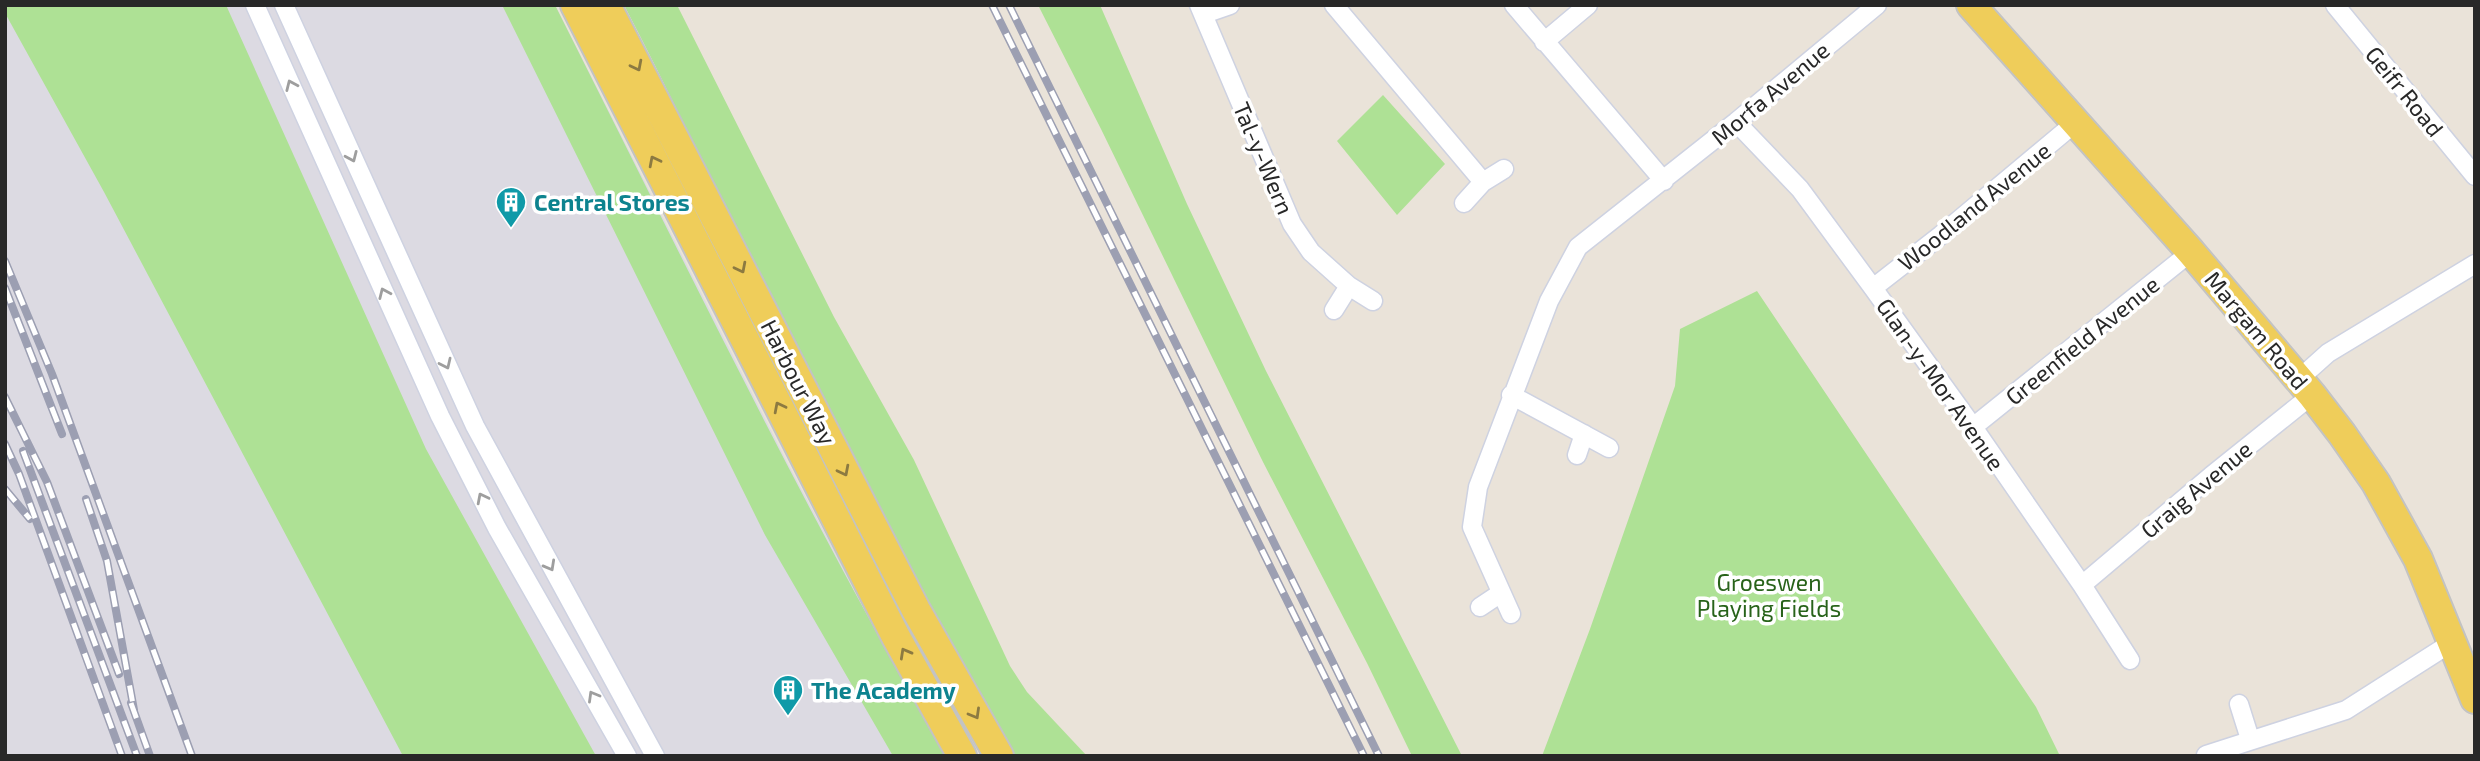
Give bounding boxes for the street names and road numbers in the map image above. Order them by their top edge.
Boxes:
street label: Morfa Avenue [1705,36,1835,150]
street label: Geifr Road [2360,40,2450,142]
street label: Tal-y-Wern [1228,98,1300,218]
street label: Woodland Avenue [1892,136,2056,276]
street label: Margam Road [2200,265,2314,395]
street label: Greenfield Avenue [2000,270,2164,410]
street label: Glan-y-Mor Avenue [1871,293,2011,475]
street label: Harbour Way [756,315,842,449]
street label: Graig Avenue [2135,434,2257,544]

